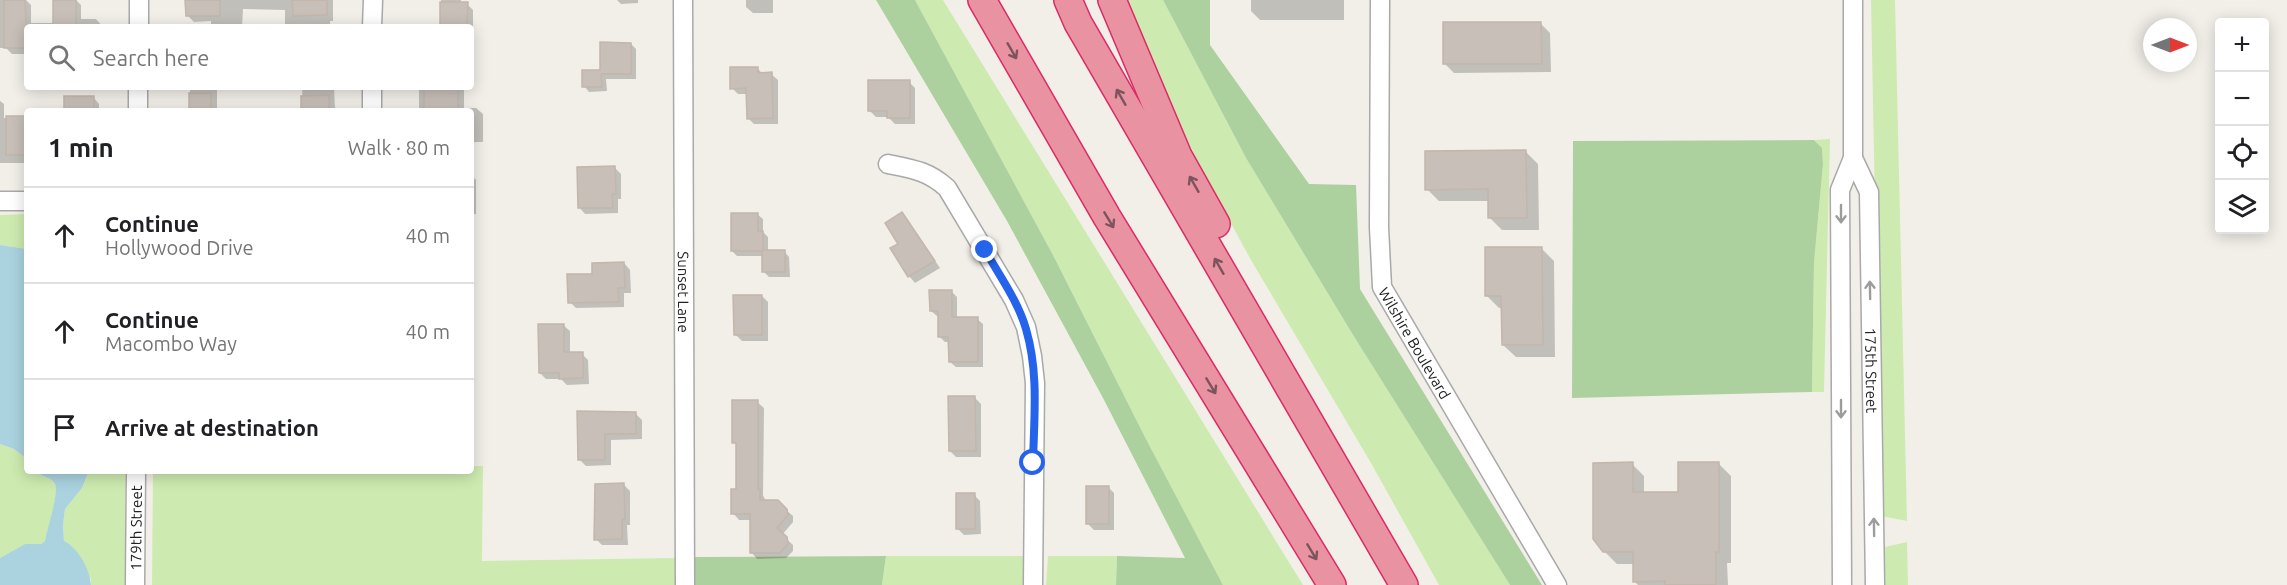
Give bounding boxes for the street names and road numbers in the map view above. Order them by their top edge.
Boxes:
street label: Sunset Lane [675,251,693,333]
street label: Wilshire Boulevard [1376,284,1454,402]
street label: 175th Street [1863,328,1881,413]
street label: 179th Street [127,485,144,571]

